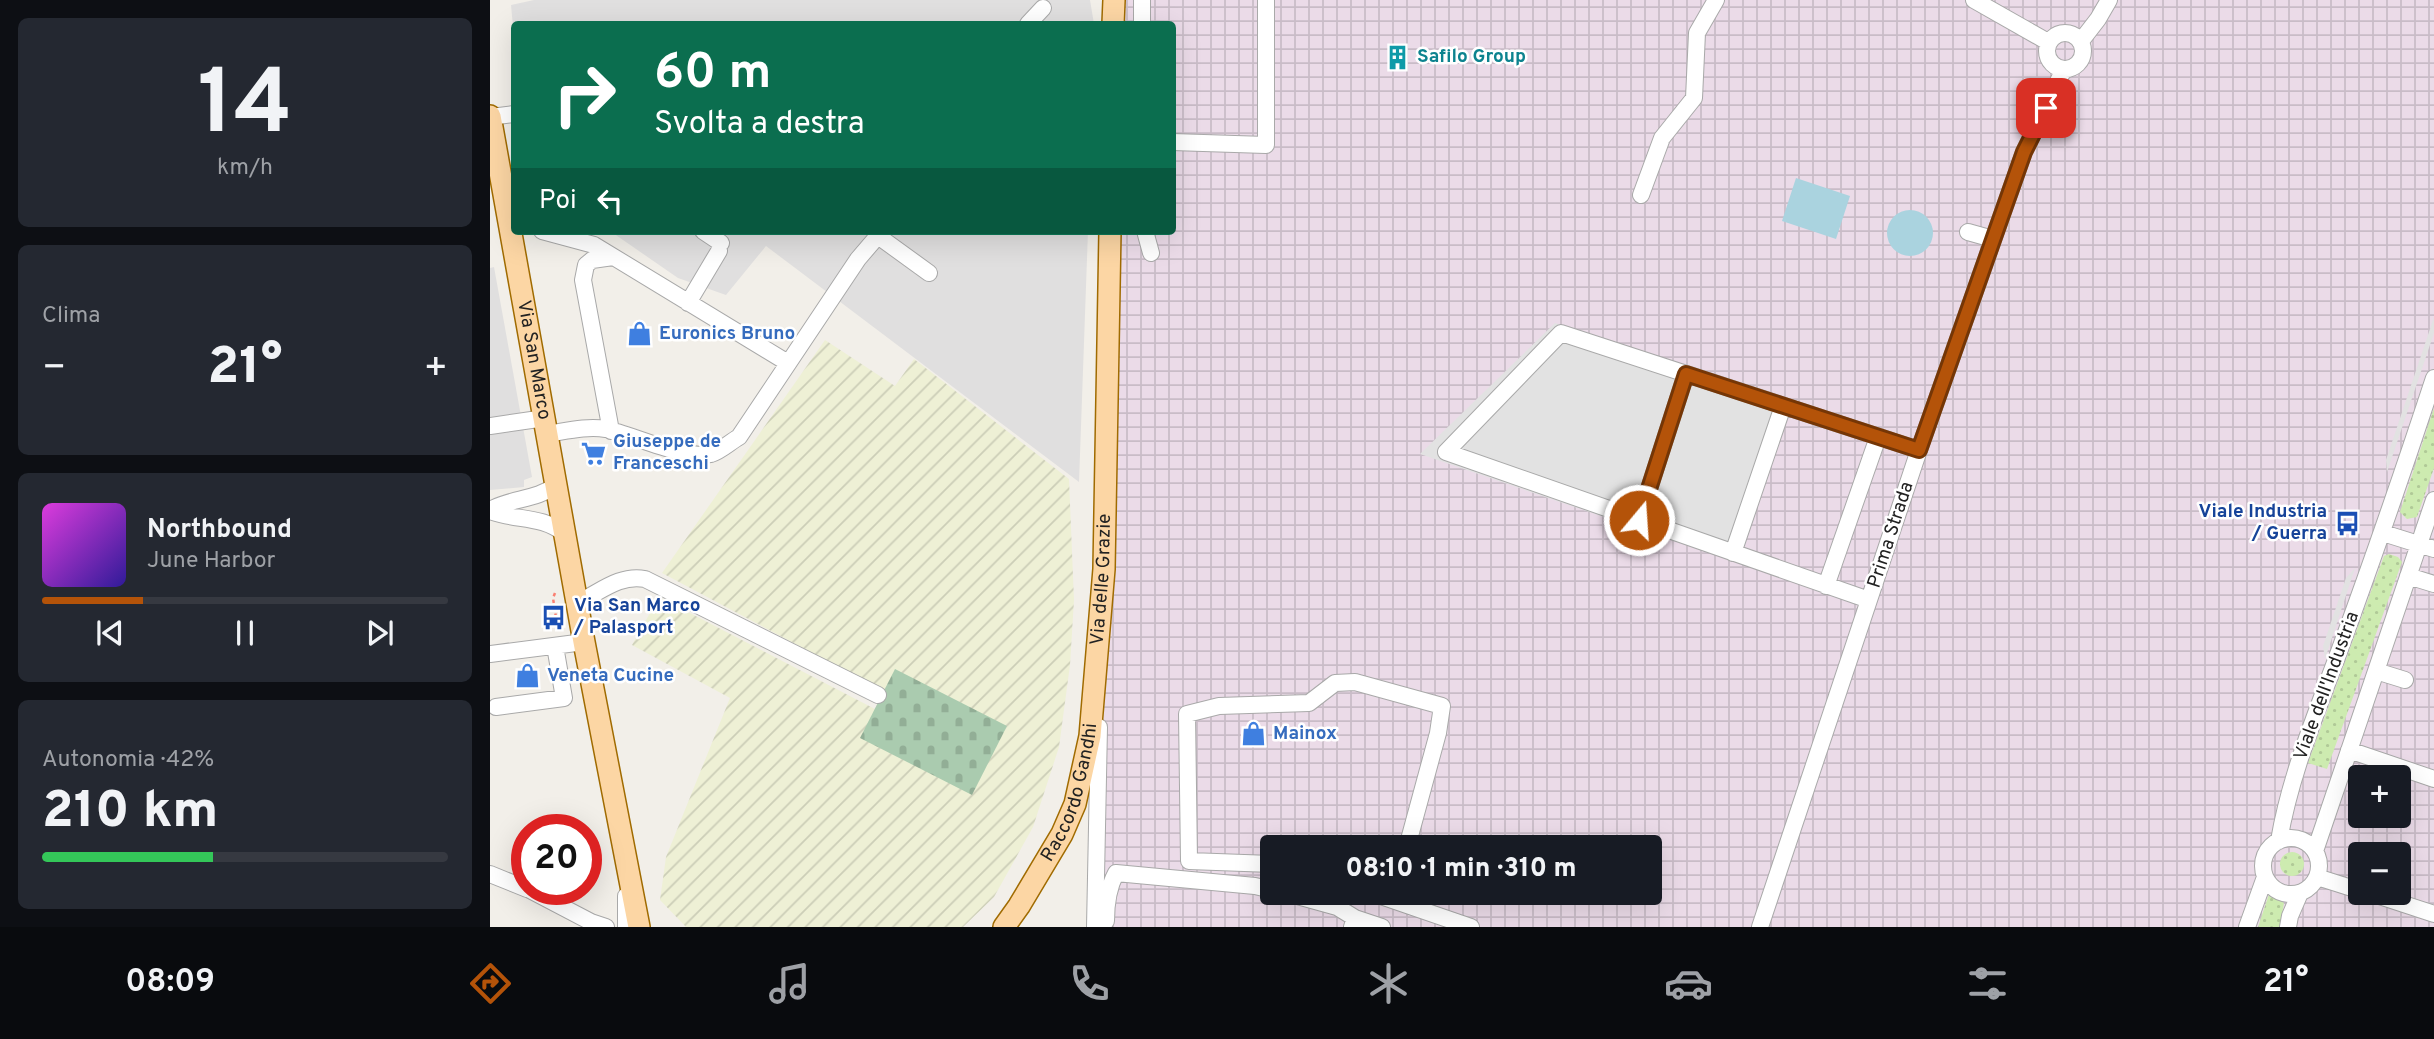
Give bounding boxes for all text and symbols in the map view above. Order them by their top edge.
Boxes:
building icon: Safilo Group [1383,43,1411,71]
text: 60 m [654,44,772,106]
place label: Safilo Group [1417,45,1526,69]
icon: right [539,49,630,140]
text: 14 [198,51,292,166]
pin [2016,78,2076,138]
icon: arrive [2027,89,2065,127]
text: Svolta a destra [654,105,865,145]
text: km/h [217,154,273,183]
icon: left [591,182,629,220]
text: Poi [539,185,577,218]
street label: Via San Marco [511,299,556,422]
text: Clima [42,302,100,331]
shop icon: Euronics Bruno [625,320,653,348]
place label: Euronics Bruno [659,322,795,346]
text: 21° [208,336,282,402]
text: − [42,345,67,394]
text: + [423,345,448,394]
place label: Giuseppe de Franceschi [613,430,721,476]
supermarket icon: Giuseppe de Franceschi [579,439,607,467]
street label: Prima Strada [1863,479,1919,591]
position arrow [1602,483,1676,557]
place label: Viale Industria / Guerra [2199,500,2327,546]
bus stop icon: Viale Industria / Guerra [2333,509,2361,537]
street label: Via delle Grazie [1086,513,1117,646]
text: Northbound [147,514,292,547]
text: June Harbor [147,547,275,576]
place label: Via San Marco / Palasport [573,594,701,640]
bus stop icon: Via San Marco / Palasport [540,603,568,631]
street label: Viale dell'Industria [2289,608,2365,764]
icon: previous [91,614,129,652]
icon: pause [226,614,264,652]
icon: next [361,614,399,652]
shop icon: Veneta Cucine [513,662,541,690]
place label: Veneta Cucine [547,664,674,688]
shop icon: Mainox [1239,720,1267,748]
street label: Raccordo Gandhi [1036,722,1103,866]
place label: Mainox [1273,722,1337,746]
text: Autonomia · 42% [42,746,214,775]
map controls [2348,765,2411,905]
button: + [2348,765,2411,828]
text: 210 km [42,780,218,846]
speed limit sign: 20 [511,814,602,905]
button: − [2348,842,2411,905]
text: 08:10 · 1 min · 310 m [1345,853,1577,886]
icon: directions [466,959,515,1008]
icon: music [765,959,814,1008]
icon: phone [1065,959,1114,1008]
icon: climate [1364,959,1413,1008]
icon: car [1664,959,1713,1008]
icon: filters [1963,959,2012,1008]
text: 08:09 [125,963,215,1003]
text: 21° [2263,963,2309,1003]

